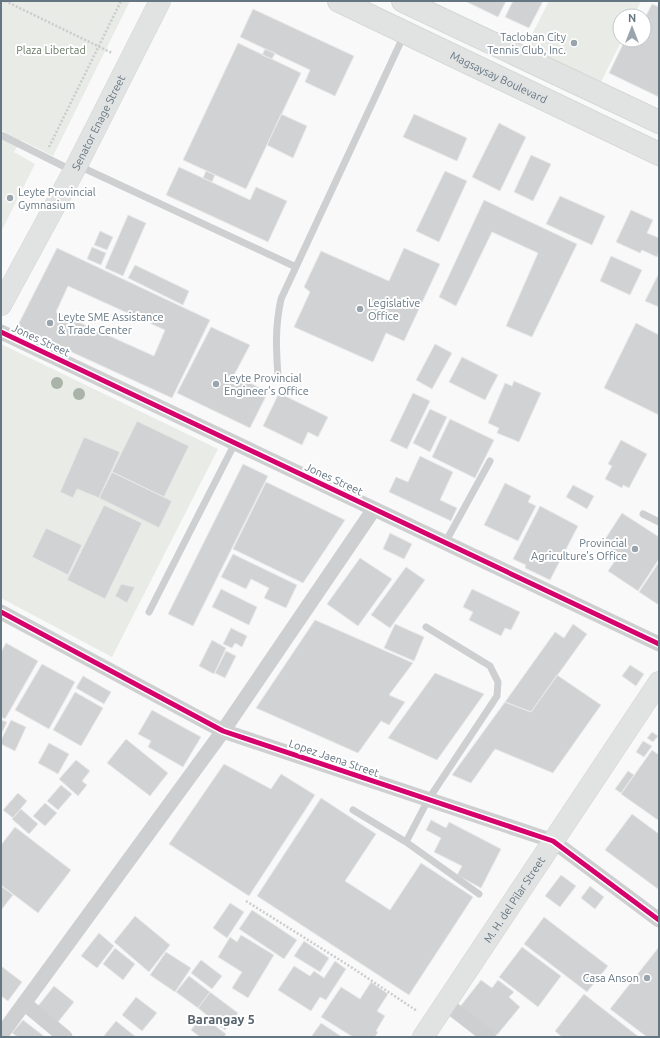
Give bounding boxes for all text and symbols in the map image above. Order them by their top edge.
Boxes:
north arrow [612,8,652,48]
text: N [628,12,636,24]
place label: Tacloban City Tennis Club, Inc. [487,31,567,56]
marker: Tacloban City Tennis Club, Inc. [569,38,579,48]
park label: Plaza Libertad [16,44,86,56]
street label: Magsaysay Boulevard [448,49,549,106]
street label: Senator Enage Street [69,72,128,172]
place label: Leyte Provincial Gymnasium [18,186,96,211]
marker: Leyte Provincial Gymnasium [5,193,15,203]
place label: Legislative Office [368,297,420,322]
marker: Legislative Office [355,304,365,314]
place label: Leyte SME Assistance & Trade Center [58,311,164,336]
marker: Leyte SME Assistance & Trade Center [45,318,55,328]
street label: Jones Street [10,321,72,359]
place label: Leyte Provincial Engineer's Office [224,372,309,397]
marker: Leyte Provincial Engineer's Office [211,379,221,389]
street label: Jones Street [303,460,365,498]
place label: Provincial Agriculture's Office [531,537,627,562]
marker: Provincial Agriculture's Office [630,544,640,554]
street label: Lopez Jaena Street [287,737,381,779]
street label: M. H. del Pilar Street [481,854,548,945]
place label: Casa Anson [583,972,639,984]
marker: Casa Anson [642,973,652,983]
district label: Barangay 5 [187,1012,255,1026]

